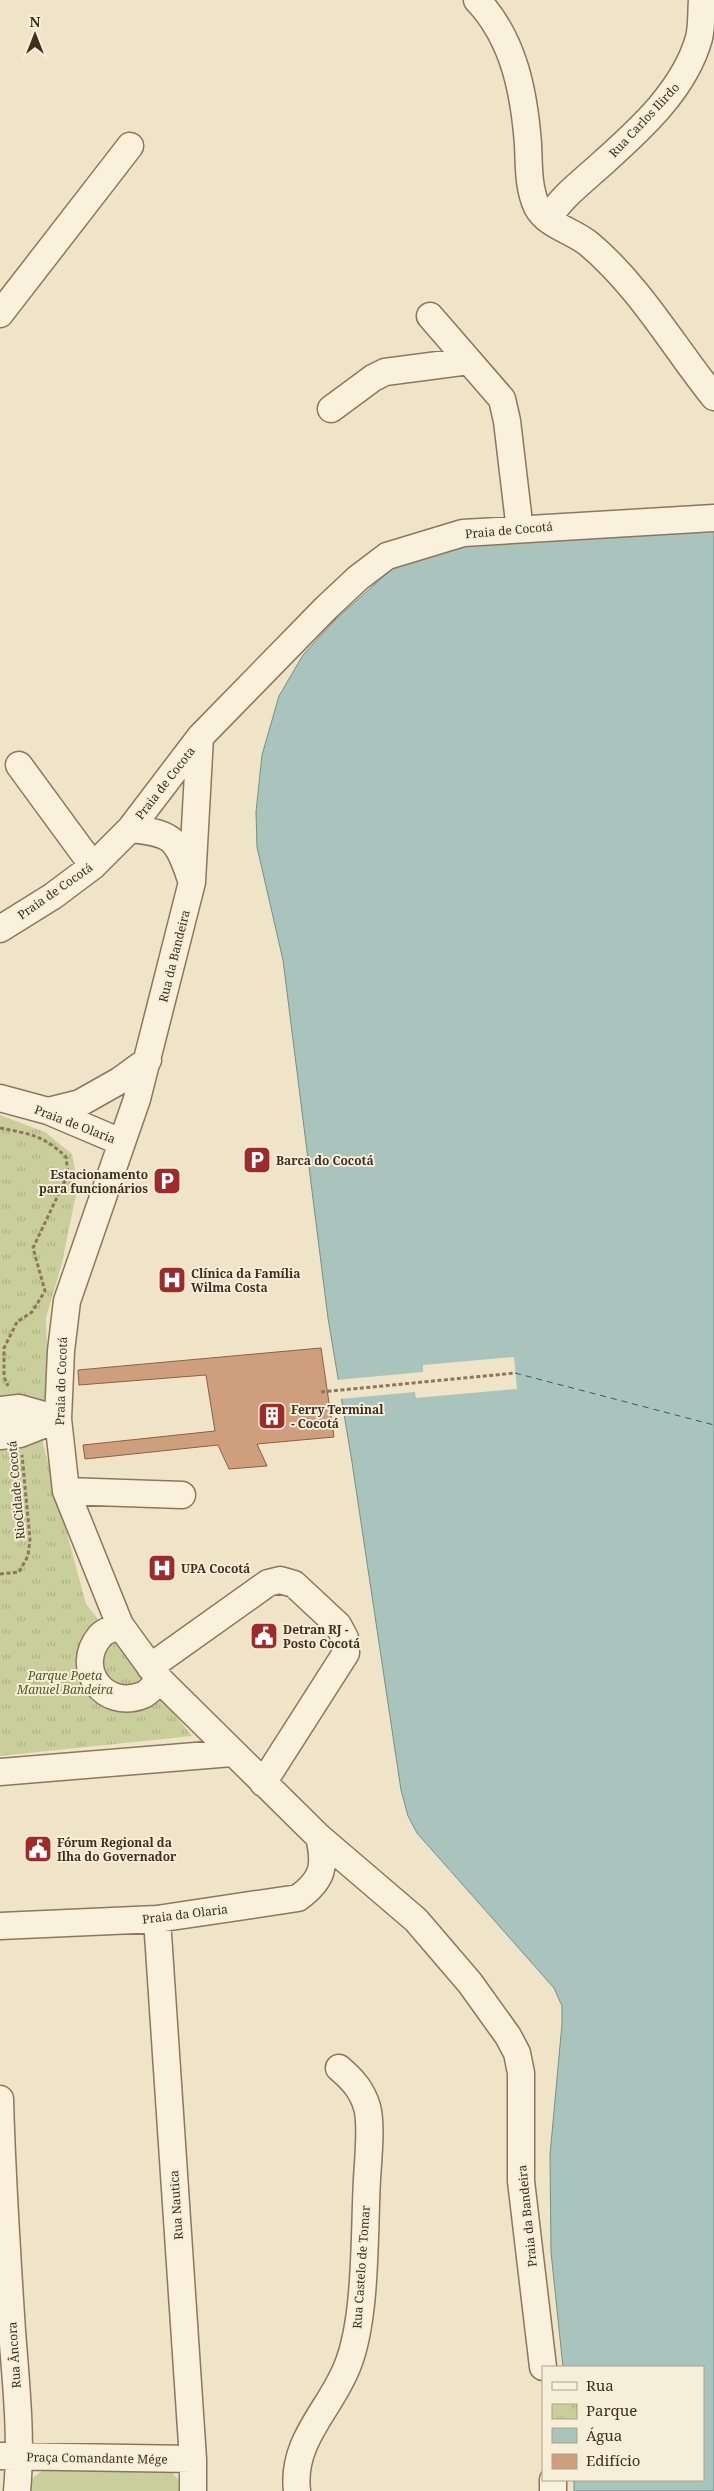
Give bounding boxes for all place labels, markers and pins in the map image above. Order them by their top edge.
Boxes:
parking icon: Barca do Cocotá [242,1145,272,1175]
place label: Barca do Cocotá [276,1152,374,1169]
place label: Estacionamento para funcionários [39,1166,148,1197]
parking icon: Estacionamento para funcionários [152,1166,182,1196]
hospital icon: Clínica da Família Wilma Costa [157,1265,187,1295]
place label: Clínica da Família Wilma Costa [191,1265,300,1296]
building icon: Ferry Terminal - Cocotá [257,1401,287,1431]
place label: Ferry Terminal - Cocotá [291,1401,384,1432]
hospital icon: UPA Cocotá [147,1553,177,1583]
place label: UPA Cocotá [181,1560,250,1577]
public building icon: Detran RJ - Posto Cocotá [249,1621,279,1651]
place label: Detran RJ - Posto Cocotá [283,1621,360,1652]
public building icon: Fórum Regional da Ilha do Governador [23,1834,53,1864]
place label: Fórum Regional da Ilha do Governador [57,1834,177,1865]

